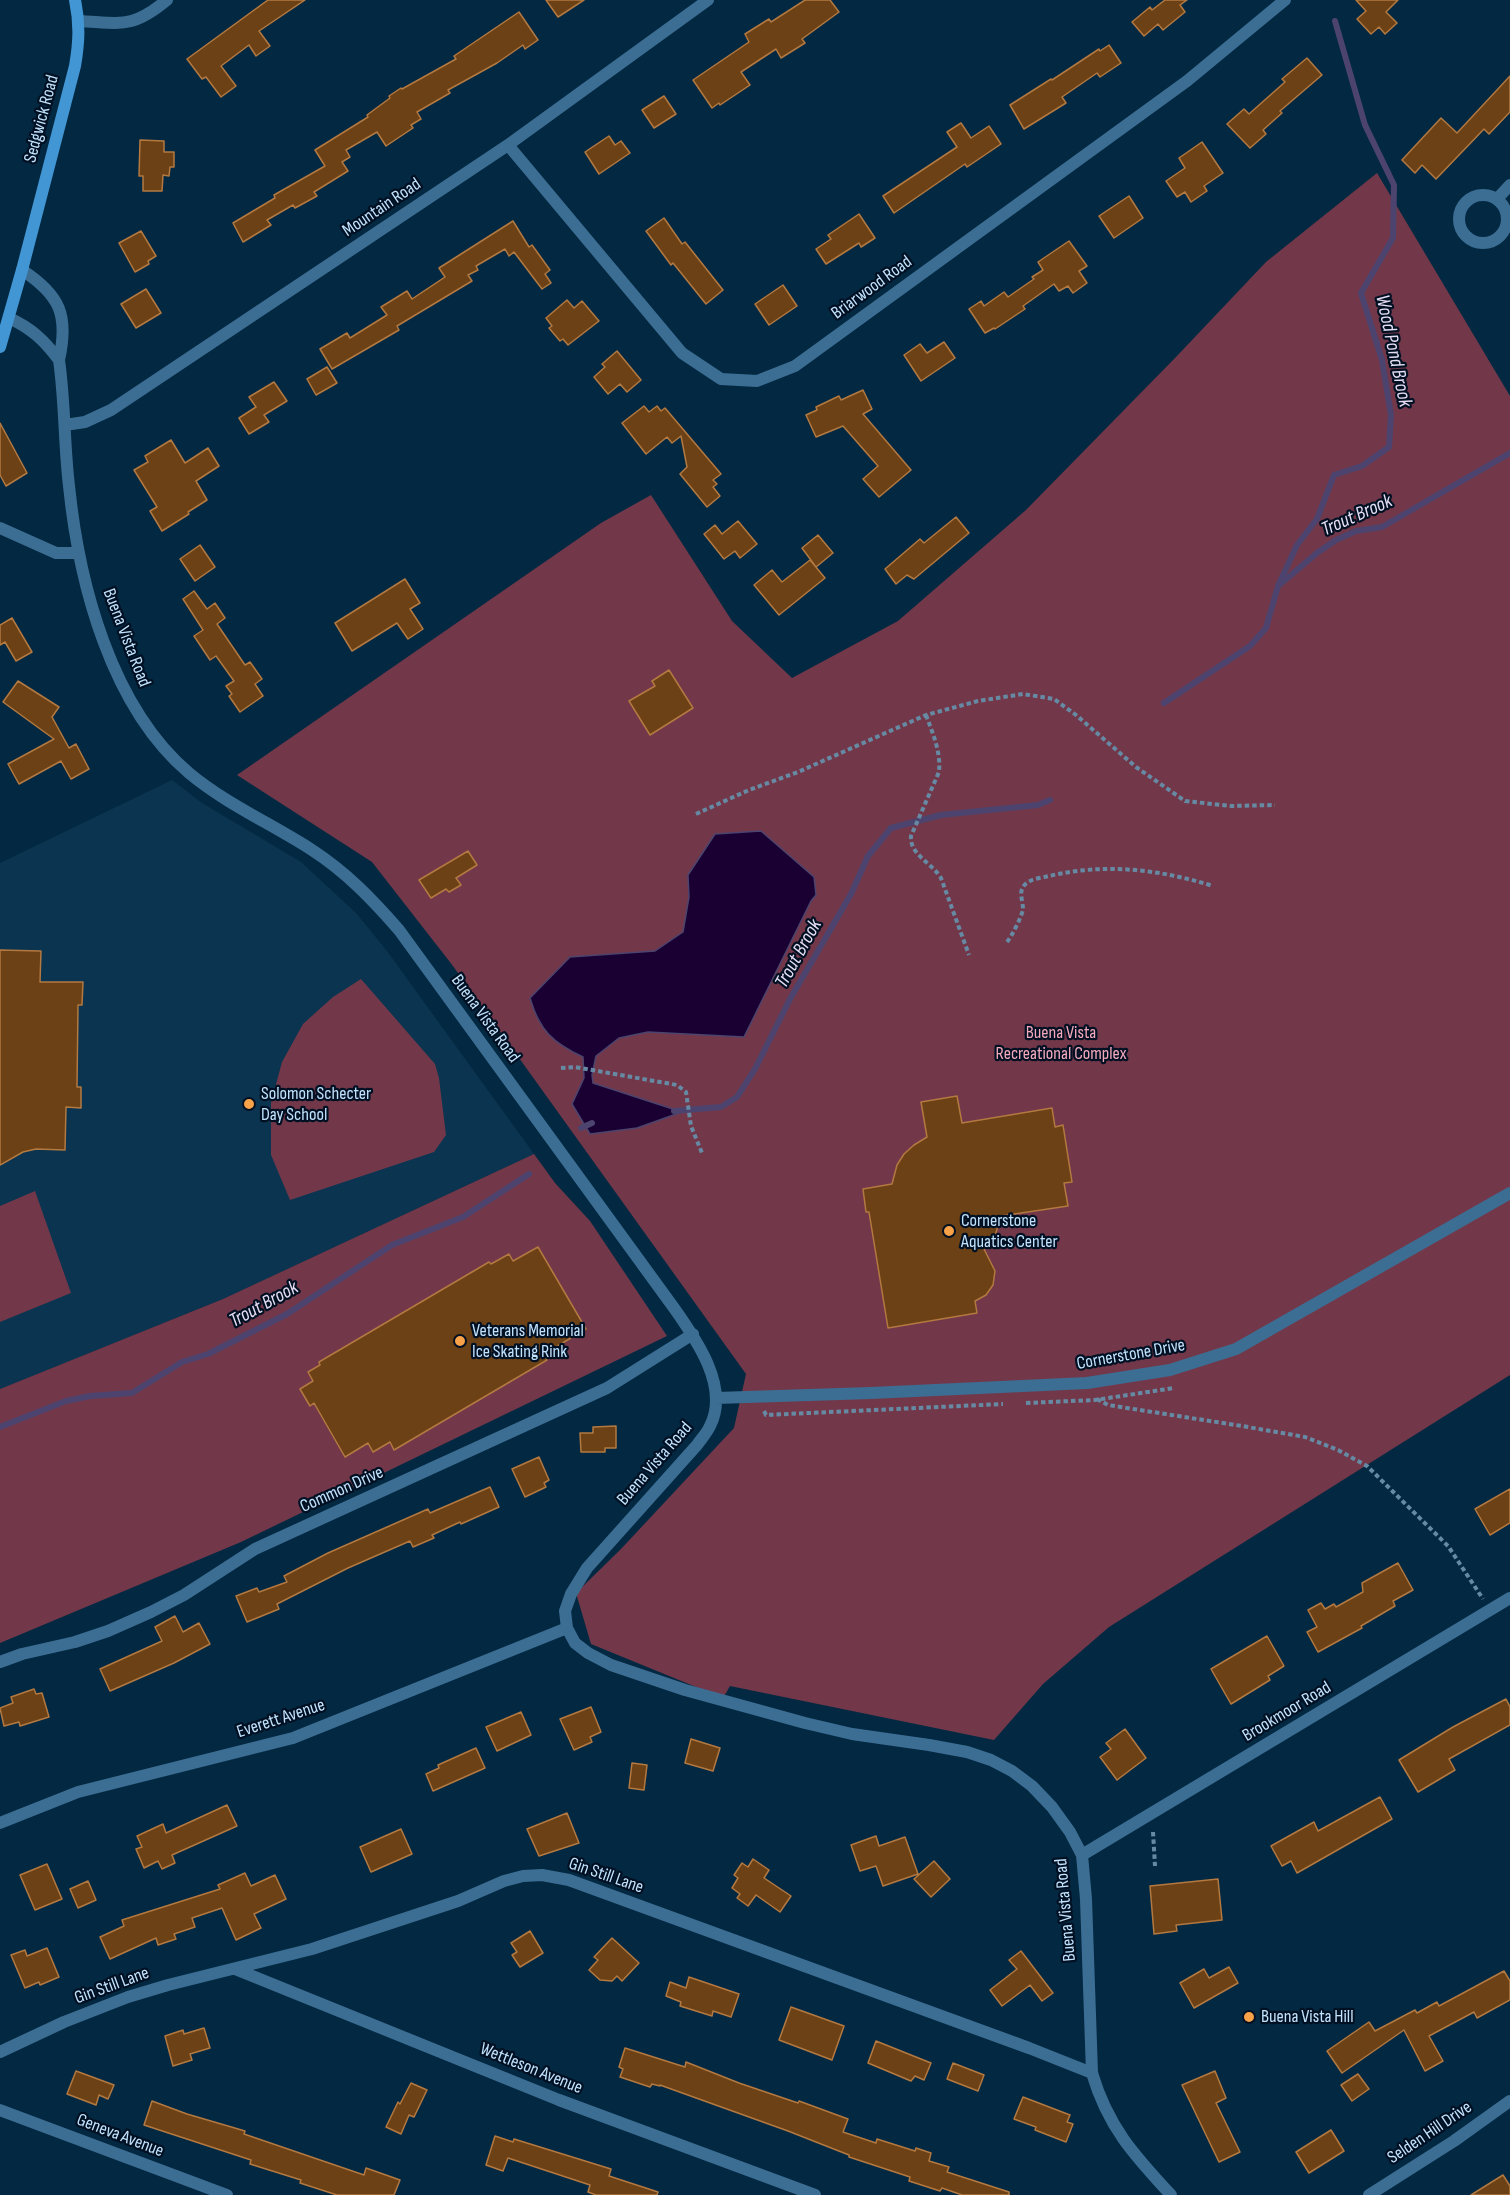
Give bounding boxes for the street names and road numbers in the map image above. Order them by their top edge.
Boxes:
street label: Sedgwick Road [20,73,64,165]
street label: Mountain Road [339,174,425,242]
street label: Briarwood Road [828,252,916,324]
street label: Buena Vista Road [97,586,155,690]
street label: Buena Vista Road [446,971,524,1067]
street label: Cornerstone Drive [1075,1335,1187,1375]
street label: Buena Vista Road [613,1418,697,1510]
street label: Common Drive [297,1462,387,1518]
street label: Brookmoor Road [1239,1677,1335,1747]
street label: Everett Avenue [234,1695,328,1743]
street label: Gin Still Lane [566,1853,646,1899]
street label: Buena Vista Road [1051,1858,1081,1962]
street label: Gin Still Lane [72,1963,152,2009]
street label: Wettleson Avenue [477,2039,585,2099]
street label: Selden Hill Drive [1384,2097,1476,2169]
street label: Geneva Avenue [73,2110,167,2162]

